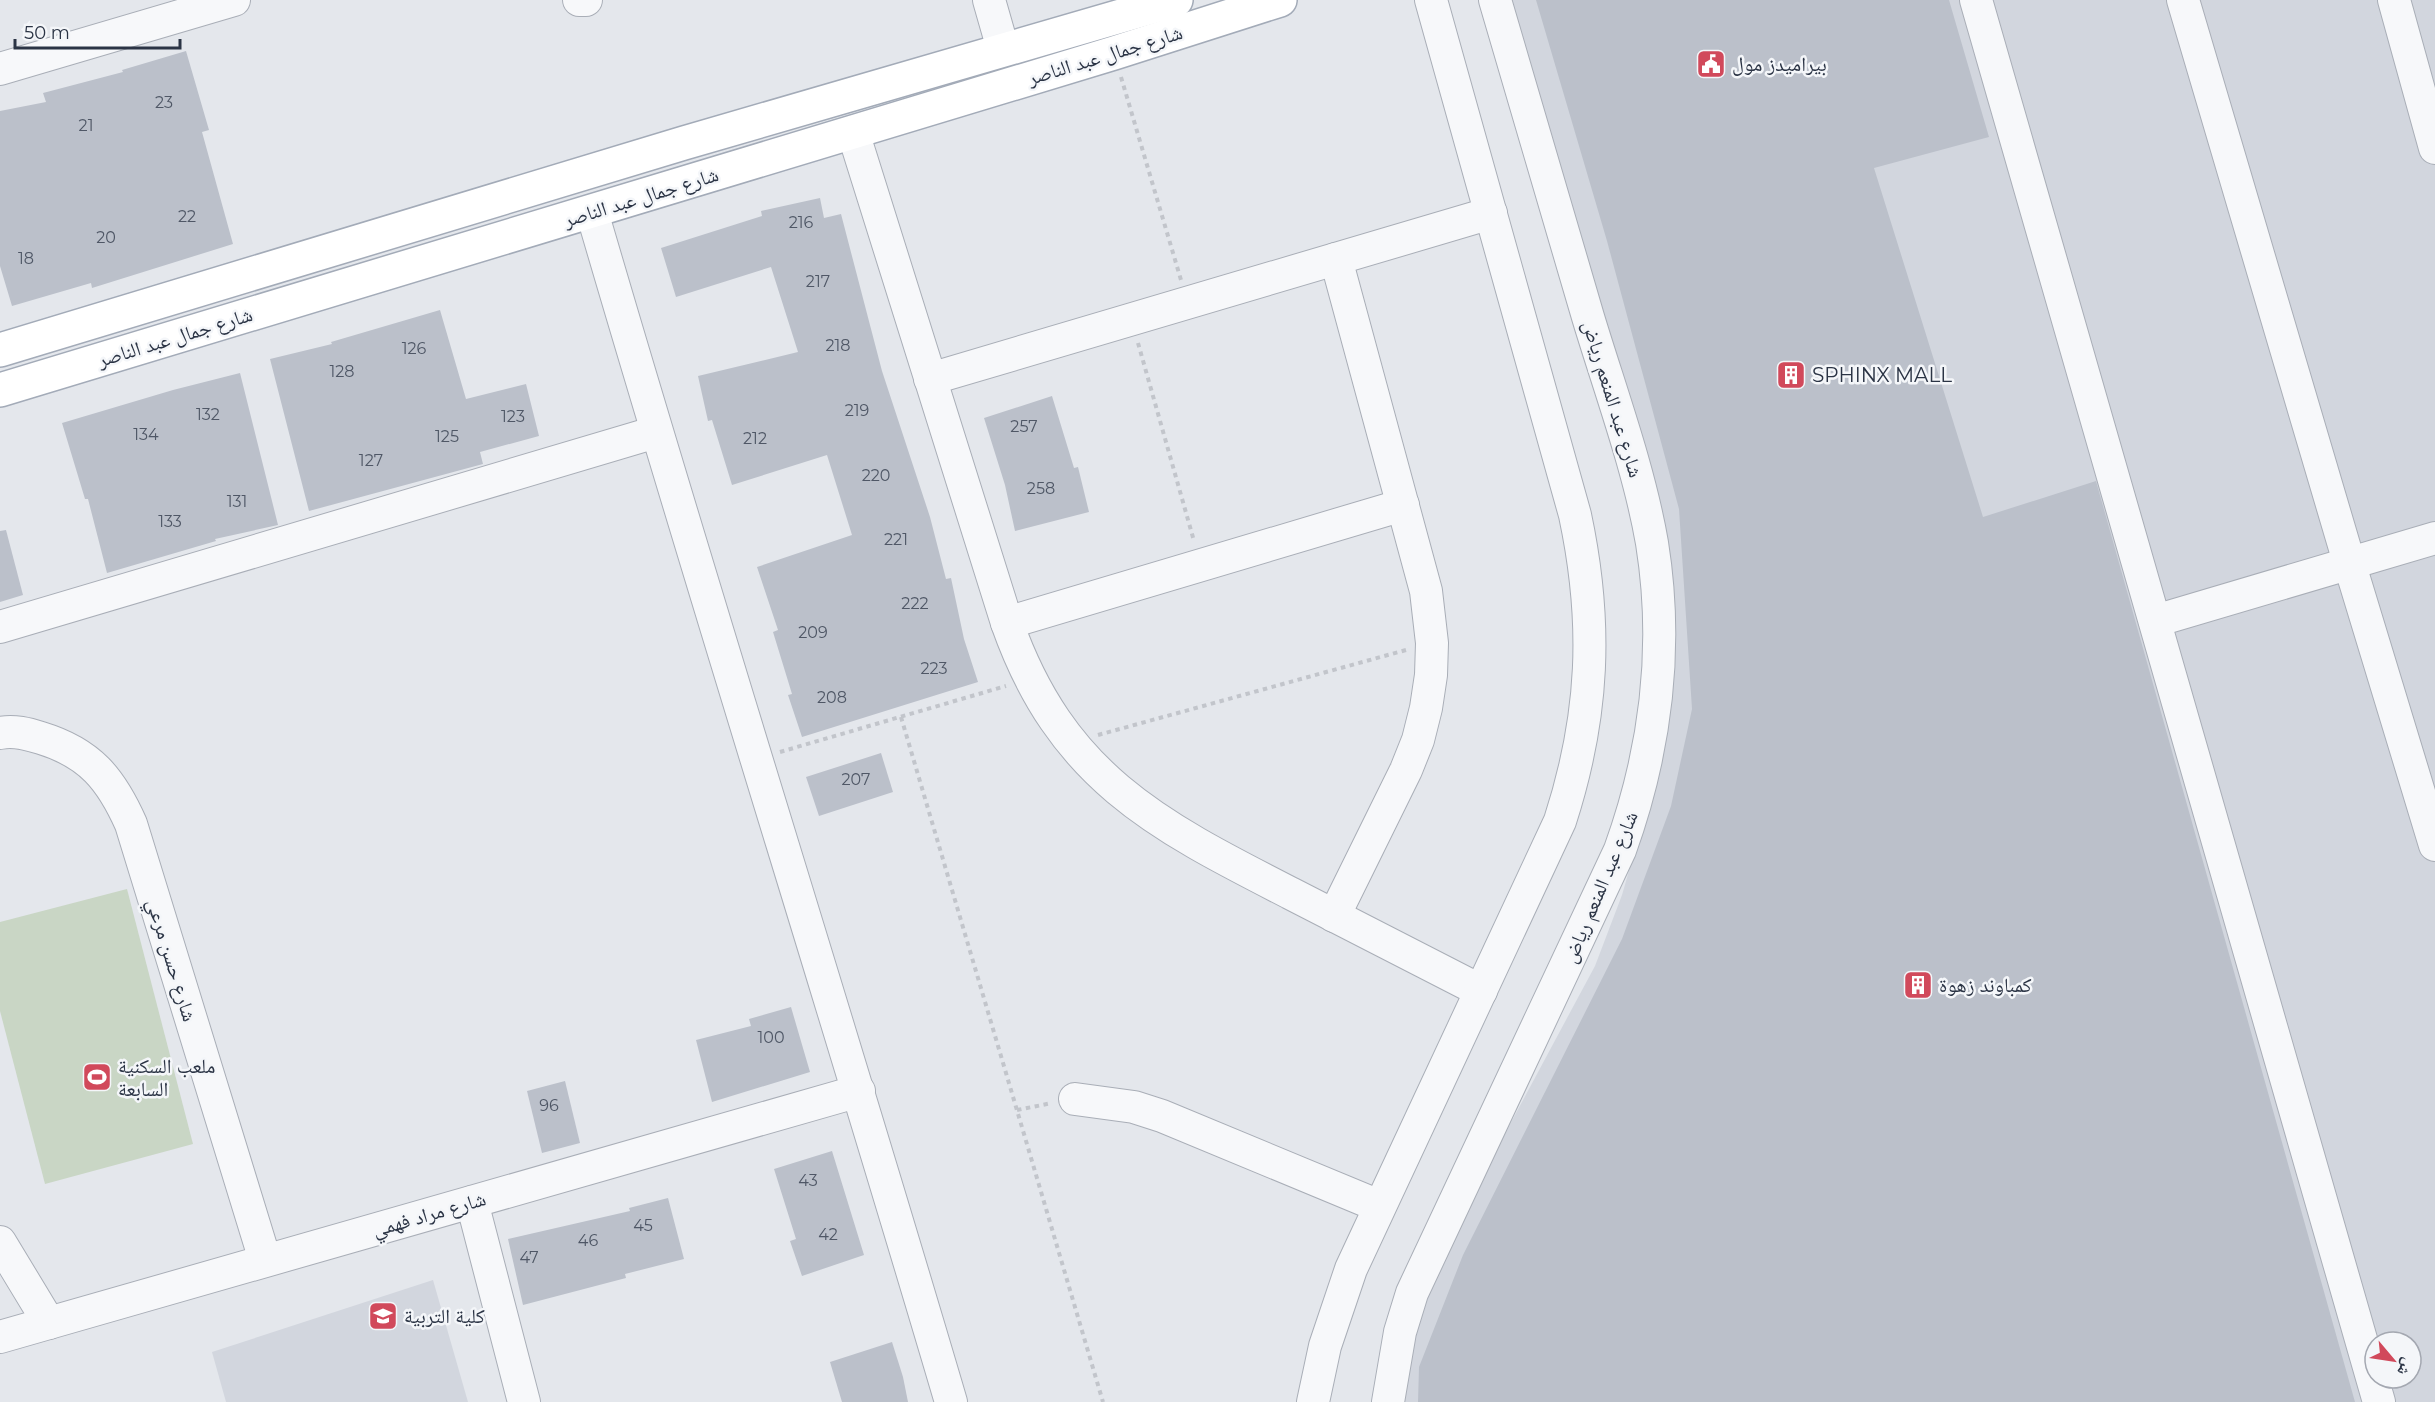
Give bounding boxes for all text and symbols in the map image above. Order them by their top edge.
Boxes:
scale bar [15,12,180,50]
street label: شارع جمال عبد الناصر [1024,20,1186,91]
text: 50 m [24,22,70,44]
public building icon: بيراميدز مول [1695,48,1727,80]
place label: بيراميدز مول [1732,52,1827,76]
house number: 23 [155,93,173,112]
house number: 21 [79,116,93,135]
street label: شارع جمال عبد الناصر [560,162,722,233]
house number: 22 [178,207,196,226]
house number: 216 [789,213,814,232]
house number: 20 [96,228,116,247]
house number: 18 [18,249,34,268]
house number: 217 [806,272,830,291]
street label: شارع جمال عبد الناصر [94,302,256,373]
street label: شارع عبد المنعم رياض [1576,318,1648,481]
house number: 218 [825,336,851,355]
house number: 126 [402,339,427,358]
building icon: SPHINX MALL [1775,359,1807,391]
house number: 128 [329,362,355,381]
place label: SPHINX MALL [1812,363,1952,387]
house number: 219 [845,401,869,420]
house number: 132 [196,405,220,424]
house number: 123 [501,407,525,426]
house number: 257 [1010,417,1038,436]
house number: 134 [133,425,159,444]
house number: 125 [435,427,459,446]
house number: 212 [743,429,767,448]
house number: 127 [359,451,383,470]
house number: 220 [862,466,890,485]
house number: 258 [1027,479,1055,498]
house number: 131 [227,492,247,511]
house number: 133 [158,512,182,531]
house number: 221 [884,530,908,549]
house number: 222 [901,594,929,613]
house number: 209 [798,623,828,642]
house number: 223 [920,659,948,678]
house number: 208 [817,688,847,707]
house number: 207 [842,770,870,789]
street label: شارع عبد المنعم رياض [1557,807,1645,967]
street label: شارع حسن مرعي [138,896,202,1026]
building icon: كمباوند زهوة [1902,969,1934,1001]
place label: كمباوند زهوة [1939,973,2031,997]
house number: 100 [758,1028,784,1047]
place label: ملعب السكنية السابعة [118,1054,215,1101]
sports icon: ملعب السكنية السابعة [81,1061,113,1093]
house number: 96 [539,1096,559,1115]
house number: 43 [798,1171,818,1190]
street label: شارع مراد فهمي [370,1186,490,1246]
house number: 45 [633,1216,653,1235]
house number: 42 [818,1225,838,1244]
house number: 46 [578,1231,598,1250]
house number: 47 [519,1248,539,1267]
school or university icon: كلية التربية [367,1300,399,1332]
place label: كلية التربية [404,1304,485,1328]
north arrow [2363,1330,2423,1390]
text: ش [2393,1355,2418,1379]

